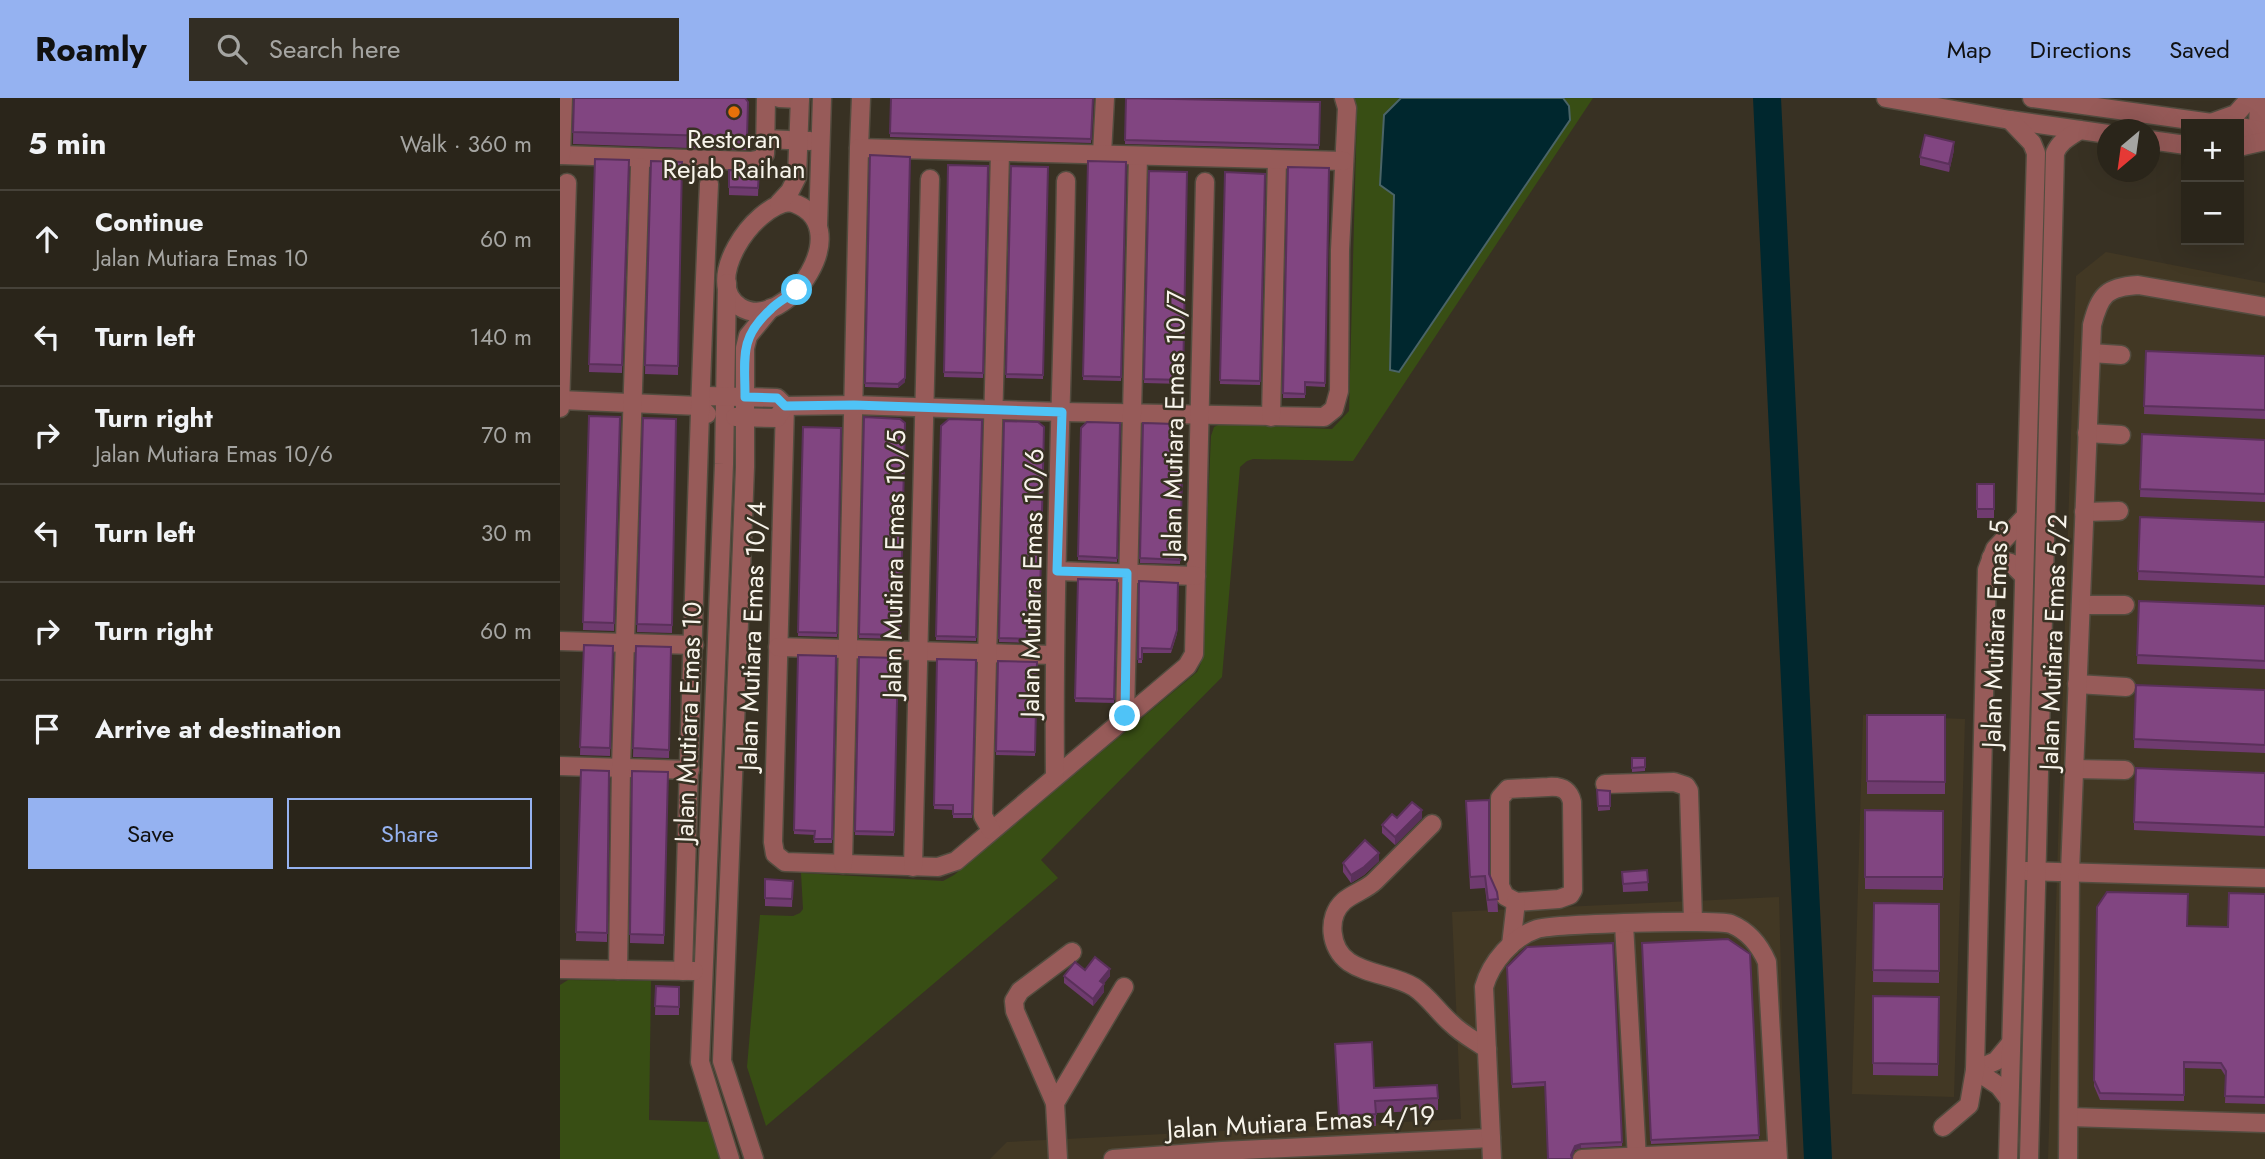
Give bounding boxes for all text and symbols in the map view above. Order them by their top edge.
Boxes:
search box [189,18,679,81]
text: Roamly [35,26,147,73]
icon: search [213,30,251,68]
text: Search here [269,30,400,68]
text: Map [1947,32,1992,67]
text: Directions [2030,32,2131,67]
text: Saved [2169,32,2230,67]
marker: Restoran Rejab Raihan [726,104,742,120]
north arrow [2097,119,2160,182]
map controls [2181,119,2244,245]
button: + [2181,119,2244,182]
place label: Restoran Rejab Raihan [662,120,806,188]
text: 5 min [28,122,106,165]
text: Walk · 360 m [400,127,532,161]
button: − [2181,182,2244,245]
text: Continue [95,203,204,241]
icon: ahead [28,220,66,258]
text: 60 m [480,222,532,256]
text: Jalan Mutiara Emas 10 [95,241,308,275]
route start [781,274,812,305]
street label: Jalan Mutiara Emas 10/7 [1153,289,1195,561]
icon: left [28,318,66,356]
text: Turn left [95,318,195,356]
text: 140 m [470,320,532,354]
text: Turn right [95,399,213,437]
icon: right [28,416,66,454]
text: 70 m [481,418,532,452]
street label: Jalan Mutiara Emas 10/5 [873,429,915,702]
text: Jalan Mutiara Emas 10/6 [95,437,333,471]
street label: Jalan Mutiara Emas 10/6 [1011,448,1053,721]
street label: Jalan Mutiara Emas 10/4 [728,501,776,774]
street label: Jalan Mutiara Emas 5/2 [2029,513,2076,774]
icon: left [28,514,66,552]
text: Turn left [95,514,195,552]
text: 30 m [481,516,532,550]
street label: Jalan Mutiara Emas 5 [1972,519,2018,752]
street label: Jalan Mutiara Emas 10 [665,601,711,846]
icon: right [28,612,66,650]
text: Turn right [95,612,213,650]
text: 60 m [480,614,532,648]
route end [1109,700,1140,731]
icon: arrive [28,710,66,748]
text: Arrive at destination [95,710,342,748]
button: Save [28,798,273,869]
button: Share [287,798,532,869]
street label: Jalan Mutiara Emas 4/19 [1163,1096,1436,1148]

